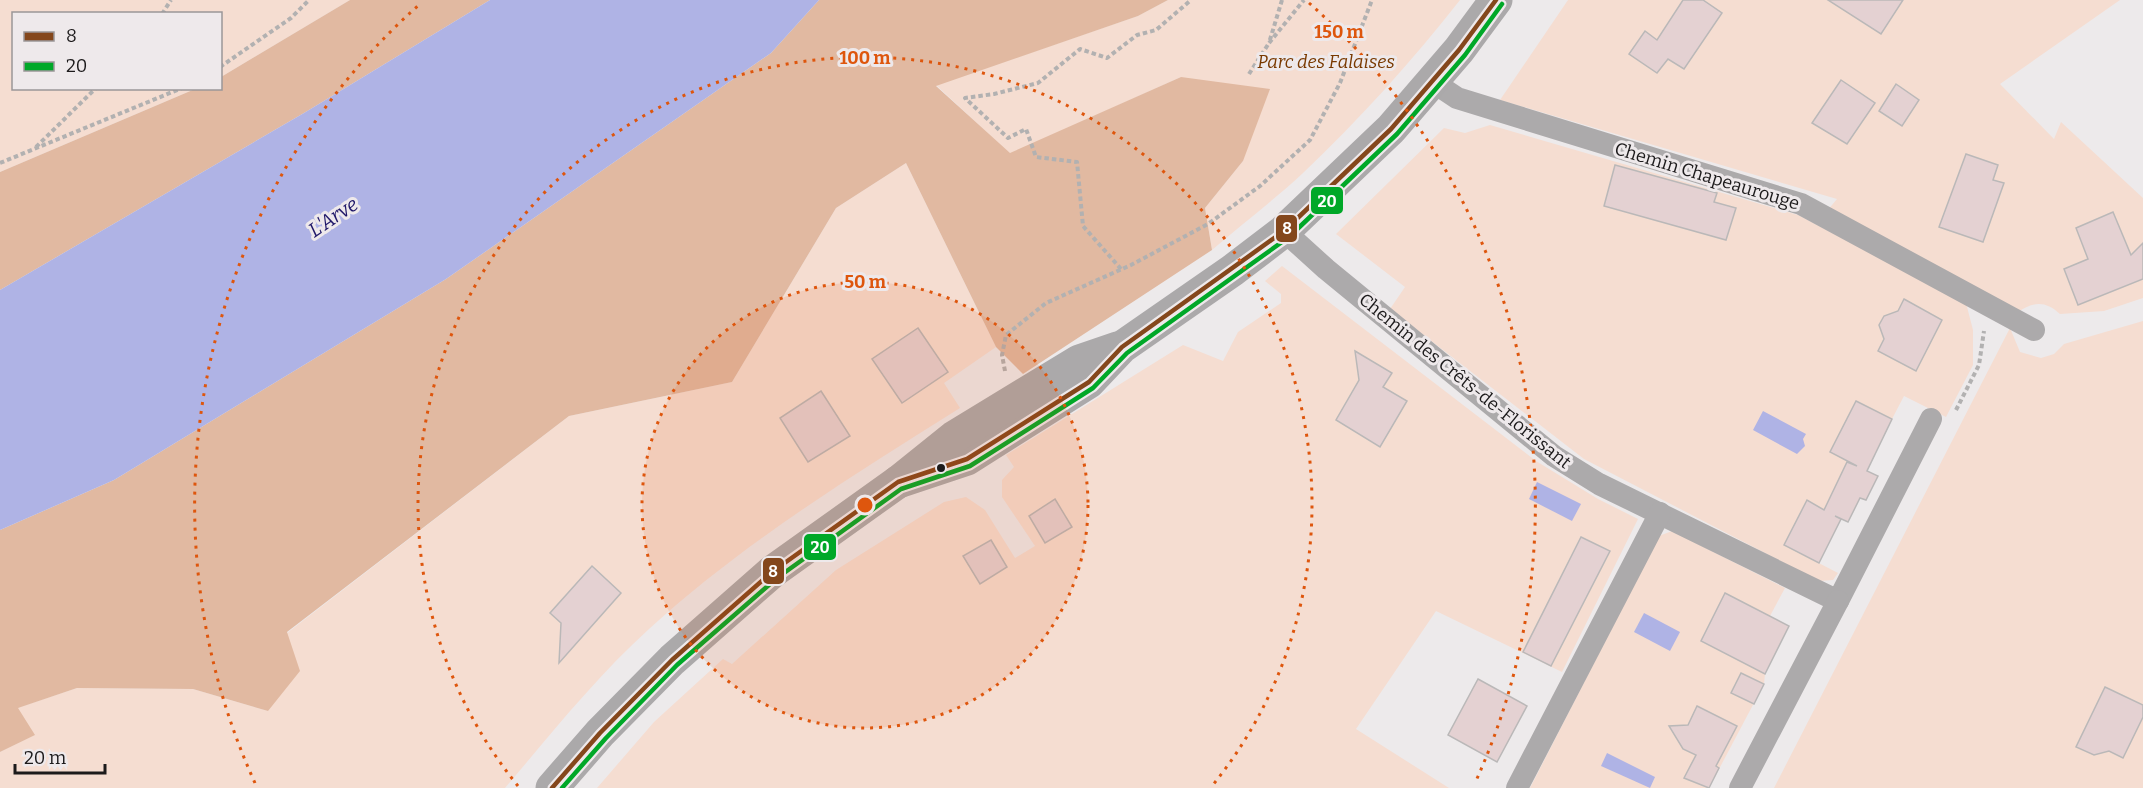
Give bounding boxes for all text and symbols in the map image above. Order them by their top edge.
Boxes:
legend [12,12,222,90]
text: 150 m [1314,21,1364,43]
text: 8 [66,25,77,47]
text: 100 m [839,47,891,69]
park label: Parc des Falaises [1257,51,1395,73]
text: 20 [66,55,87,77]
street label: Chemin Chapeaurouge [1612,137,1802,215]
line badge: 20 [1310,186,1344,215]
water label: L'Arve [304,192,362,242]
text: 20 [1317,192,1337,211]
line badge: 8 [1275,214,1298,243]
text: 8 [1282,219,1292,238]
text: 50 m [844,271,886,293]
street label: Chemin des Crêts-de-Florissant [1355,289,1576,474]
unlabelled marker [935,462,947,474]
centre of rings [855,495,875,515]
line badge: 20 [803,533,837,561]
text: 20 [810,538,830,557]
line badge: 8 [762,557,785,585]
text: 8 [768,562,778,581]
scale bar [15,737,105,775]
text: 20 m [24,747,66,769]

